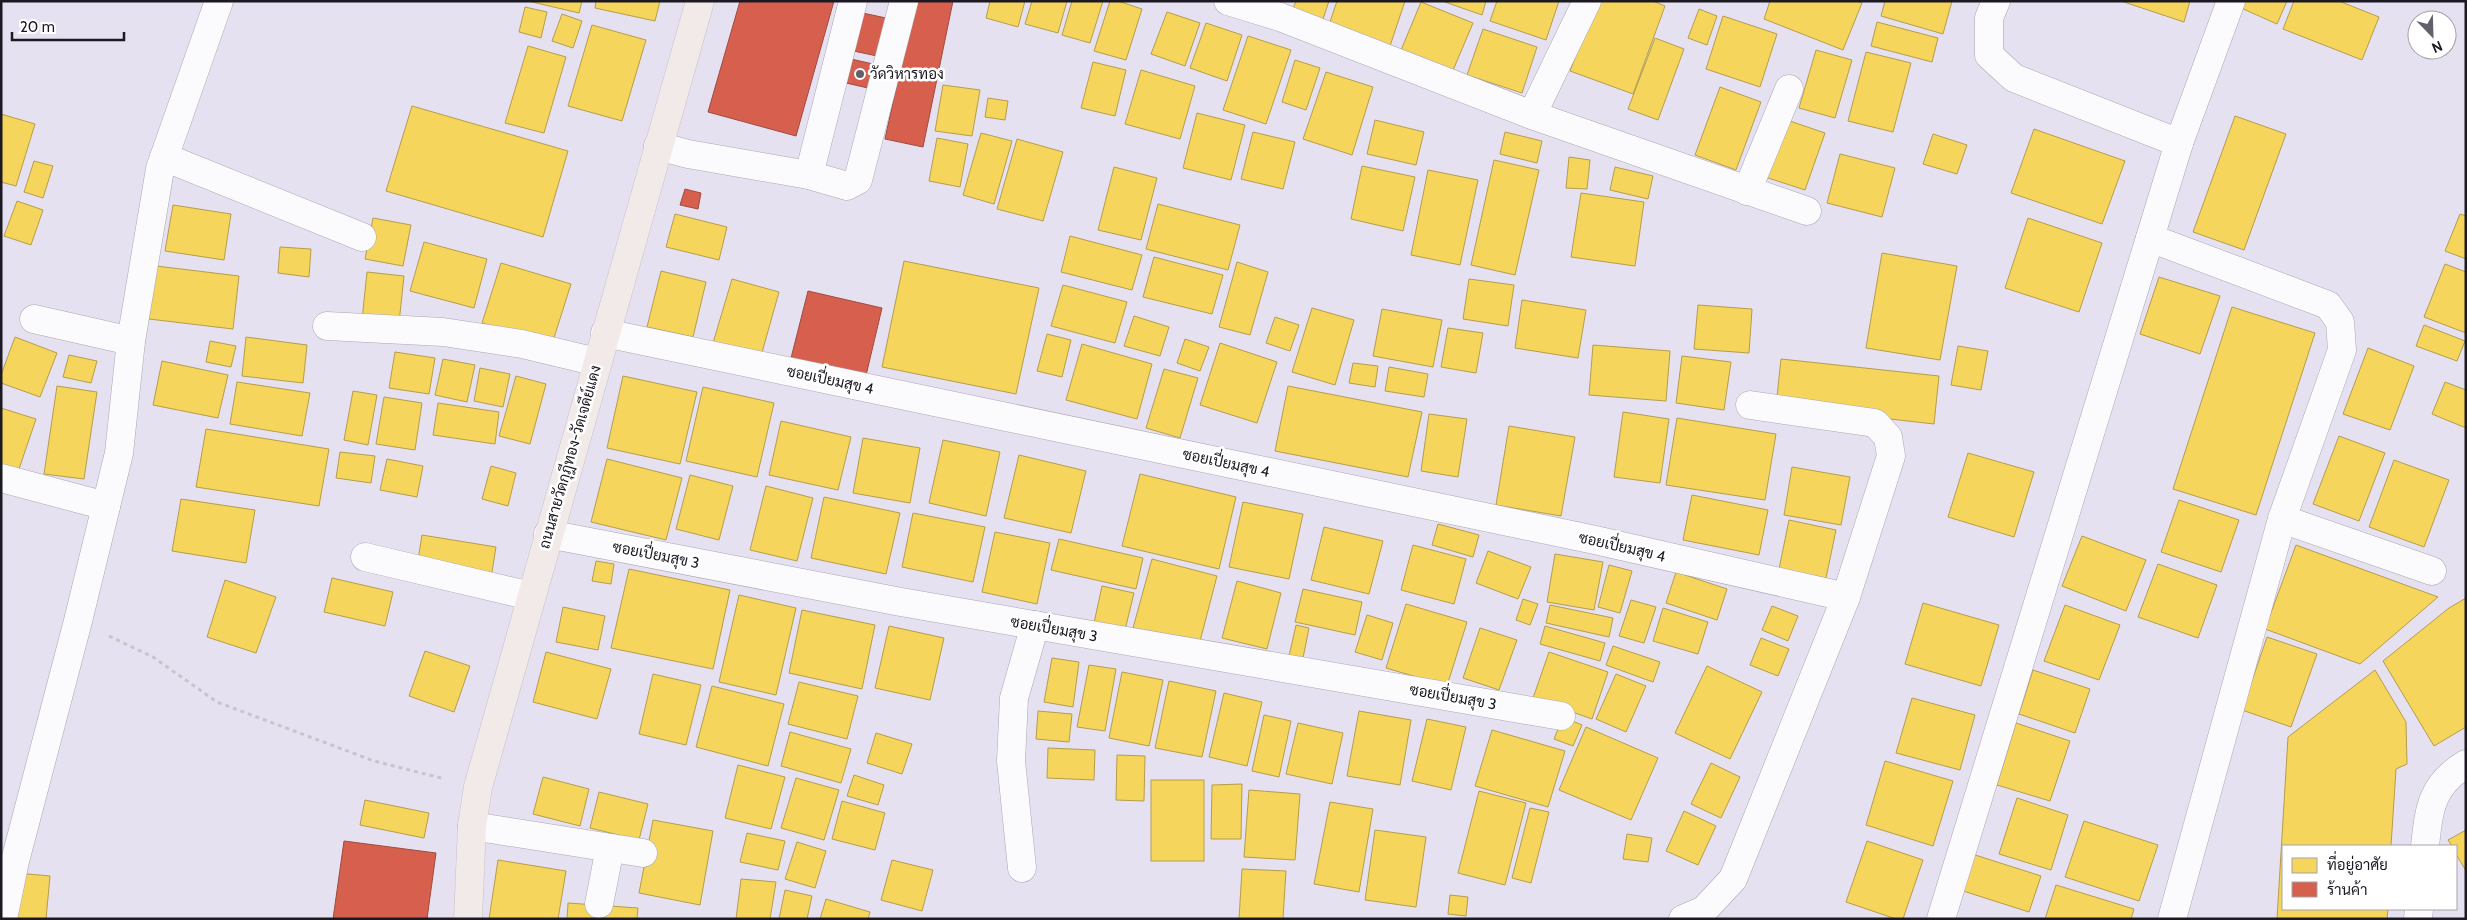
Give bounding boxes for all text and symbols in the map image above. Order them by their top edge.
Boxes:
scale bar [12,10,125,42]
north arrow [2407,10,2457,60]
text: 20 m [20,18,55,36]
text: N [2429,37,2445,57]
place label: วัดวิหารทอง [870,65,944,83]
marker: วัดวิหารทอง [854,68,866,80]
street label: ซอยเปี่ยมสุข 4 [784,356,877,400]
street label: ถนนสายวัดกุฎีทอง-วัดเจดีย์แดง [534,363,607,551]
street label: ซอยเปี่ยมสุข 4 [1180,439,1273,483]
street label: ซอยเปี่ยมสุข 4 [1576,522,1669,568]
street label: ซอยเปี่ยมสุข 3 [611,532,702,574]
street label: ซอยเปี่ยมสุข 3 [1009,607,1100,647]
street label: ซอยเปี่ยมสุข 3 [1408,675,1499,715]
legend [2282,845,2457,910]
text: ที่อยู่อาศัย [2327,850,2388,875]
text: ร้านค้า [2327,880,2367,899]

